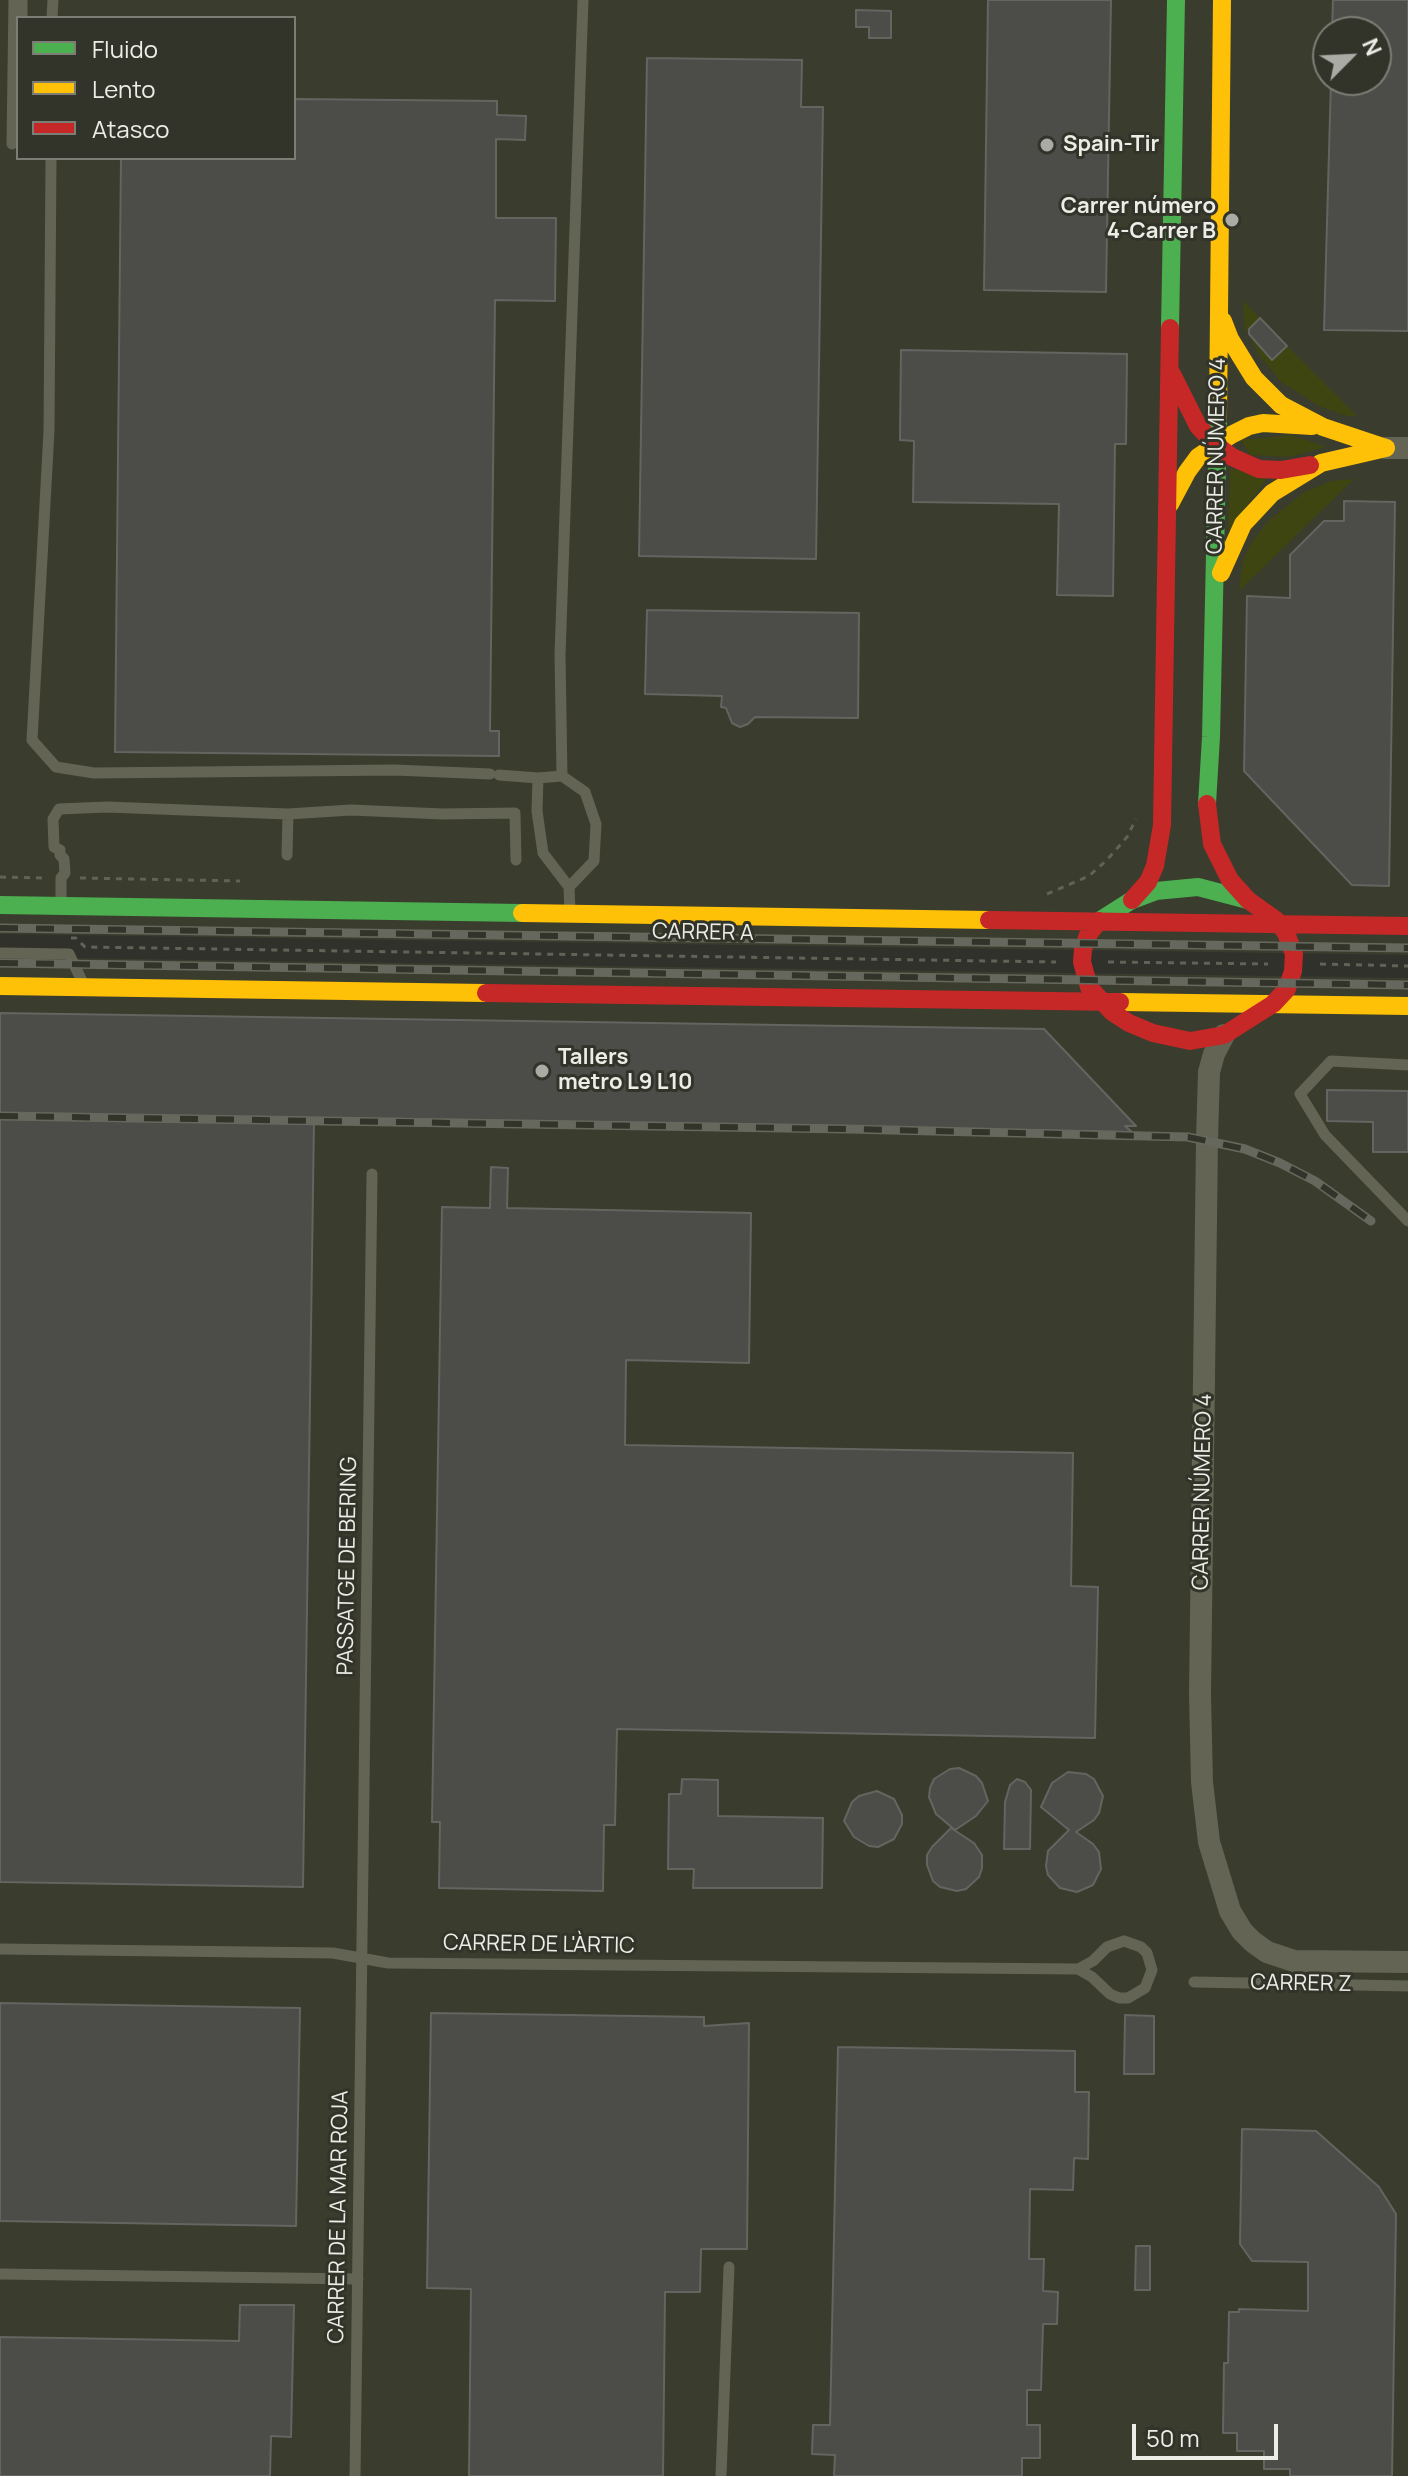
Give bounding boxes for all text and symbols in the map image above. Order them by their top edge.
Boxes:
legend [16,16,296,160]
north arrow [1312,16,1392,96]
text: Fluido [92,32,158,65]
text: N [1355,34,1389,60]
text: Lento [92,72,156,105]
text: Atasco [92,112,169,145]
place label: Spain-Tir [1063,132,1159,158]
marker: Spain-Tir [1038,136,1056,154]
place label: Carrer número 4-Carrer B [1061,194,1216,246]
marker: Carrer número 4-Carrer B [1223,211,1241,229]
street label: CARRER NÚMERO 4 [1202,358,1232,554]
street label: CARRER A [652,919,754,947]
place label: Tallers metro L9 L10 [558,1045,693,1096]
marker: Tallers metro L9 L10 [533,1062,551,1080]
street label: CARRER NÚMERO 4 [1188,1394,1218,1590]
street label: PASSATGE DE BERING [333,1456,363,1676]
street label: CARRER DE L'ÀRTIC [443,1930,635,1960]
street label: CARRER Z [1250,1970,1352,1998]
street label: CARRER DE LA MAR ROJA [324,2090,354,2344]
scale bar [1136,2408,1282,2458]
text: 50 m [1146,2421,1200,2454]

